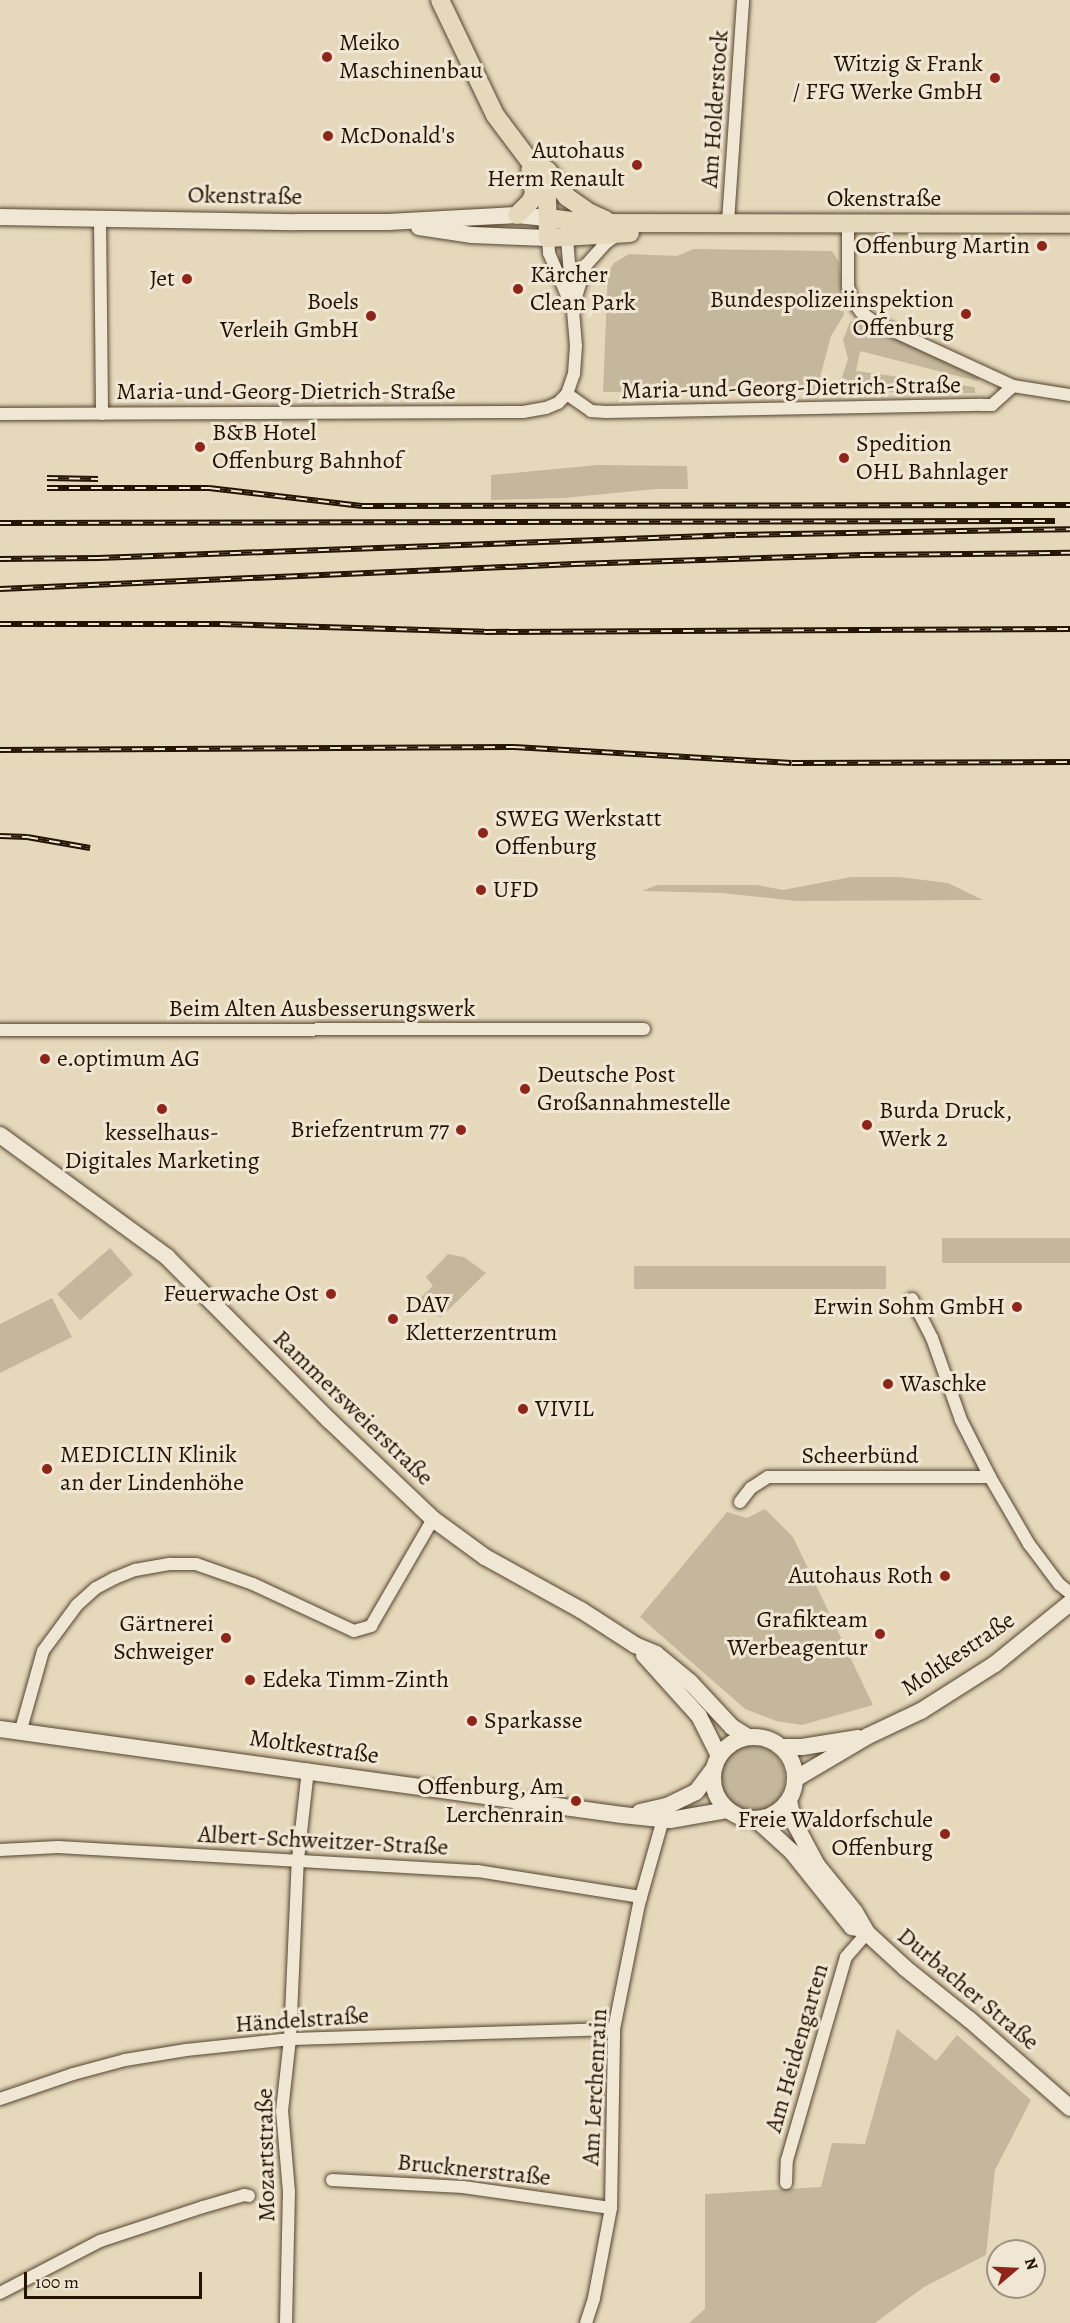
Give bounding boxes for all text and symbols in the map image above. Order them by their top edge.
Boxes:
place label: Meiko Maschinenbau [339,29,483,85]
street label: Am Holderstock [695,29,735,189]
marker: Meiko Maschinenbau [320,50,334,64]
place label: Witzig & Frank / FFG Werke GmbH [792,50,983,106]
marker: Witzig & Frank / FFG Werke GmbH [988,71,1002,85]
place label: McDonald's [340,122,455,150]
marker: McDonald's [321,129,335,143]
place label: Autohaus Herm Renault [487,137,625,193]
marker: Autohaus Herm Renault [630,158,644,172]
street label: Okenstraße [187,181,303,211]
street label: Okenstraße [827,185,941,213]
place label: Offenburg Martin [855,232,1030,260]
marker: Offenburg Martin [1035,239,1049,253]
place label: Kärcher Clean Park [530,261,636,317]
place label: Jet [149,265,175,293]
marker: Jet [180,272,194,286]
marker: Kärcher Clean Park [511,282,525,296]
place label: Bundespolizeiinspektion Offenburg [710,286,954,342]
place label: Boels Verleih GmbH [220,288,359,344]
marker: Bundespolizeiinspektion Offenburg [959,307,973,321]
marker: Boels Verleih GmbH [364,309,378,323]
street label: Maria-und-Georg-Dietrich-Straße [621,371,961,405]
street label: Maria-und-Georg-Dietrich-Straße [116,378,456,406]
place label: B&B Hotel Offenburg Bahnhof [212,419,403,475]
place label: Spedition OHL Bahnlager [856,430,1008,486]
marker: B&B Hotel Offenburg Bahnhof [193,440,207,454]
marker: Spedition OHL Bahnlager [837,451,851,465]
place label: SWEG Werkstatt Offenburg [495,805,662,861]
marker: SWEG Werkstatt Offenburg [476,826,490,840]
place label: UFD [493,876,539,904]
marker: UFD [474,883,488,897]
street label: Beim Alten Ausbesserungswerk [169,995,475,1023]
place label: e.optimum AG [57,1045,200,1073]
marker: e.optimum AG [38,1052,52,1066]
place label: Deutsche Post Großannahmestelle [537,1061,731,1117]
marker: Deutsche Post Großannahmestelle [518,1082,532,1096]
place label: Burda Druck, Werk 2 [879,1097,1012,1153]
marker: kesselhaus- Digitales Marketing [155,1102,169,1116]
place label: Briefzentrum 77 [290,1116,449,1144]
marker: Burda Druck, Werk 2 [860,1118,874,1132]
place label: kesselhaus- Digitales Marketing [64,1119,260,1175]
marker: Briefzentrum 77 [454,1123,468,1137]
place label: Feuerwache Ost [163,1280,319,1308]
marker: Feuerwache Ost [324,1287,338,1301]
place label: DAV Kletterzentrum [405,1291,557,1347]
place label: Erwin Sohm GmbH [813,1293,1005,1321]
marker: Erwin Sohm GmbH [1010,1300,1024,1314]
marker: DAV Kletterzentrum [386,1312,400,1326]
street label: Rammersweierstraße [267,1324,439,1492]
place label: Waschke [900,1370,986,1398]
marker: Waschke [881,1377,895,1391]
place label: VIVIL [535,1395,594,1423]
marker: VIVIL [516,1402,530,1416]
place label: MEDICLIN Klinik an der Lindenhöhe [60,1441,244,1497]
street label: Scheerbünd [801,1442,919,1470]
marker: MEDICLIN Klinik an der Lindenhöhe [38,1460,56,1478]
place label: Autohaus Roth [789,1562,933,1590]
marker: Autohaus Roth [938,1569,952,1583]
place label: Grafikteam Werbeagentur [727,1606,868,1662]
street label: Moltkestraße [896,1606,1020,1702]
place label: Gärtnerei Schweiger [113,1610,214,1666]
marker: Grafikteam Werbeagentur [873,1627,887,1641]
marker: Gärtnerei Schweiger [219,1631,233,1645]
place label: Edeka Timm-Zinth [262,1666,449,1694]
marker: Edeka Timm-Zinth [243,1673,257,1687]
place label: Sparkasse [484,1707,582,1735]
marker: Sparkasse [465,1714,479,1728]
street label: Moltkestraße [247,1724,381,1770]
place label: Offenburg, Am Lerchenrain [417,1773,564,1829]
marker: Offenburg, Am Lerchenrain [569,1794,583,1808]
place label: Freie Waldorfschule Offenburg [738,1806,933,1862]
street label: Albert-Schweitzer-Straße [197,1820,449,1862]
marker: Freie Waldorfschule Offenburg [938,1827,952,1841]
street label: Durbacher Straße [891,1921,1045,2057]
street label: Am Heidengarten [759,1960,835,2136]
street label: Händelstraße [234,2001,370,2039]
street label: Am Lerchenrain [577,2008,613,2166]
street label: Mozartstraße [250,2088,282,2222]
street label: Brucknerstraße [396,2148,552,2192]
north arrow [986,2239,1046,2299]
text: N [1019,2255,1043,2273]
scale bar [27,2260,206,2298]
text: 100 m [35,2270,79,2294]

